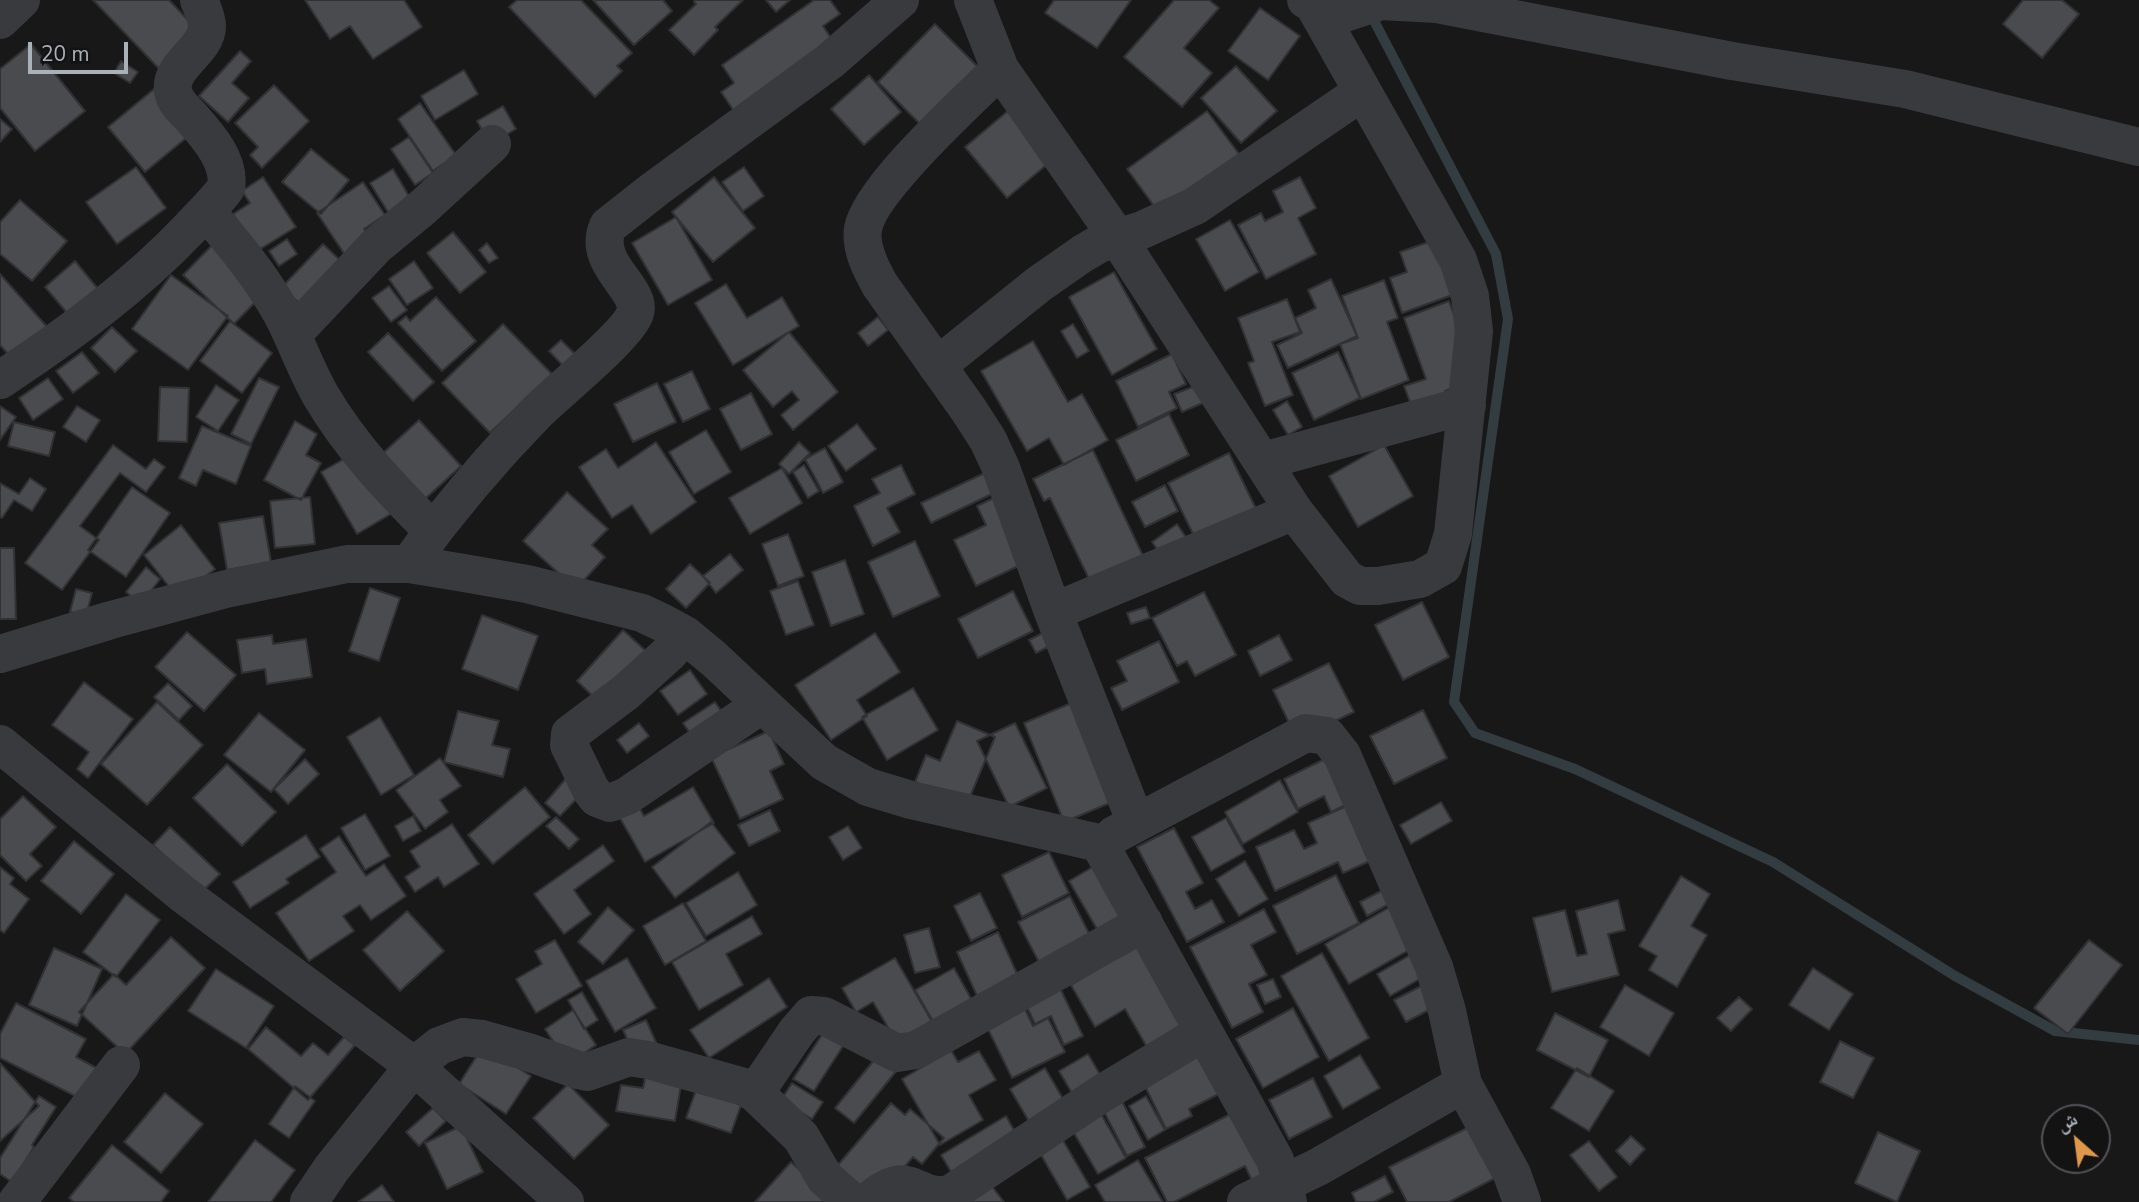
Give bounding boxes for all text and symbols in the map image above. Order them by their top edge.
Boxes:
scale bar [32,28,131,72]
text: 20 m [41,40,90,68]
north arrow [2041,1104,2111,1174]
text: ش [2052,1106,2082,1138]

